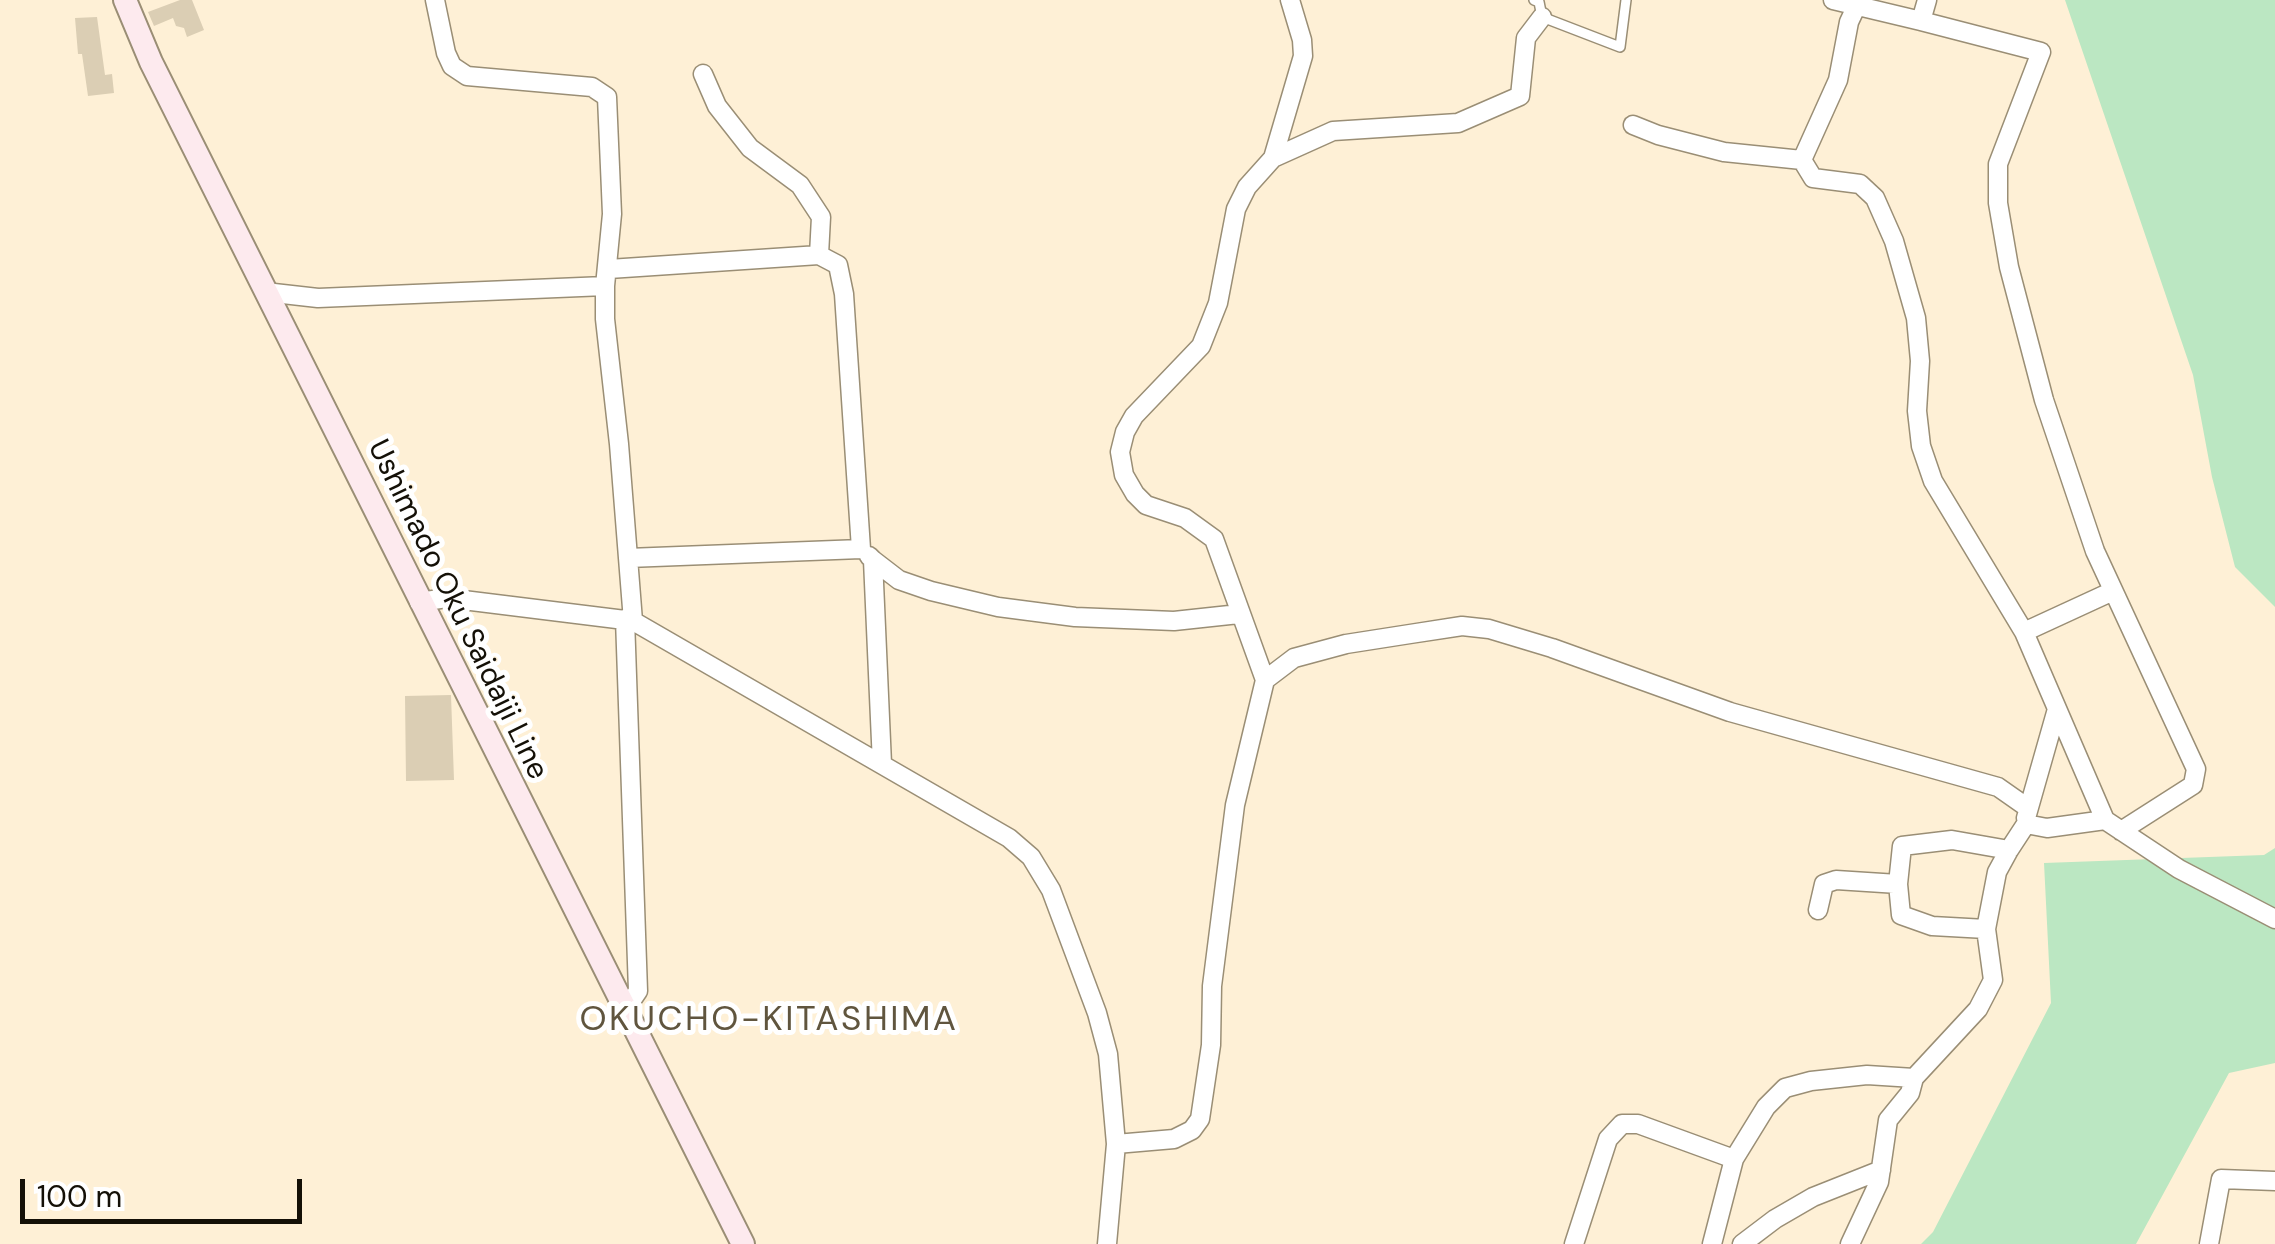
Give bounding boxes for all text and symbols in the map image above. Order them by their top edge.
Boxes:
street label: Ushimado Oku Saidaiji Line [359,434,555,786]
district label: OKUCHO-KITASHIMA [579,1000,959,1042]
scale bar [25,1159,308,1221]
text: 100 m [37,1177,122,1216]

